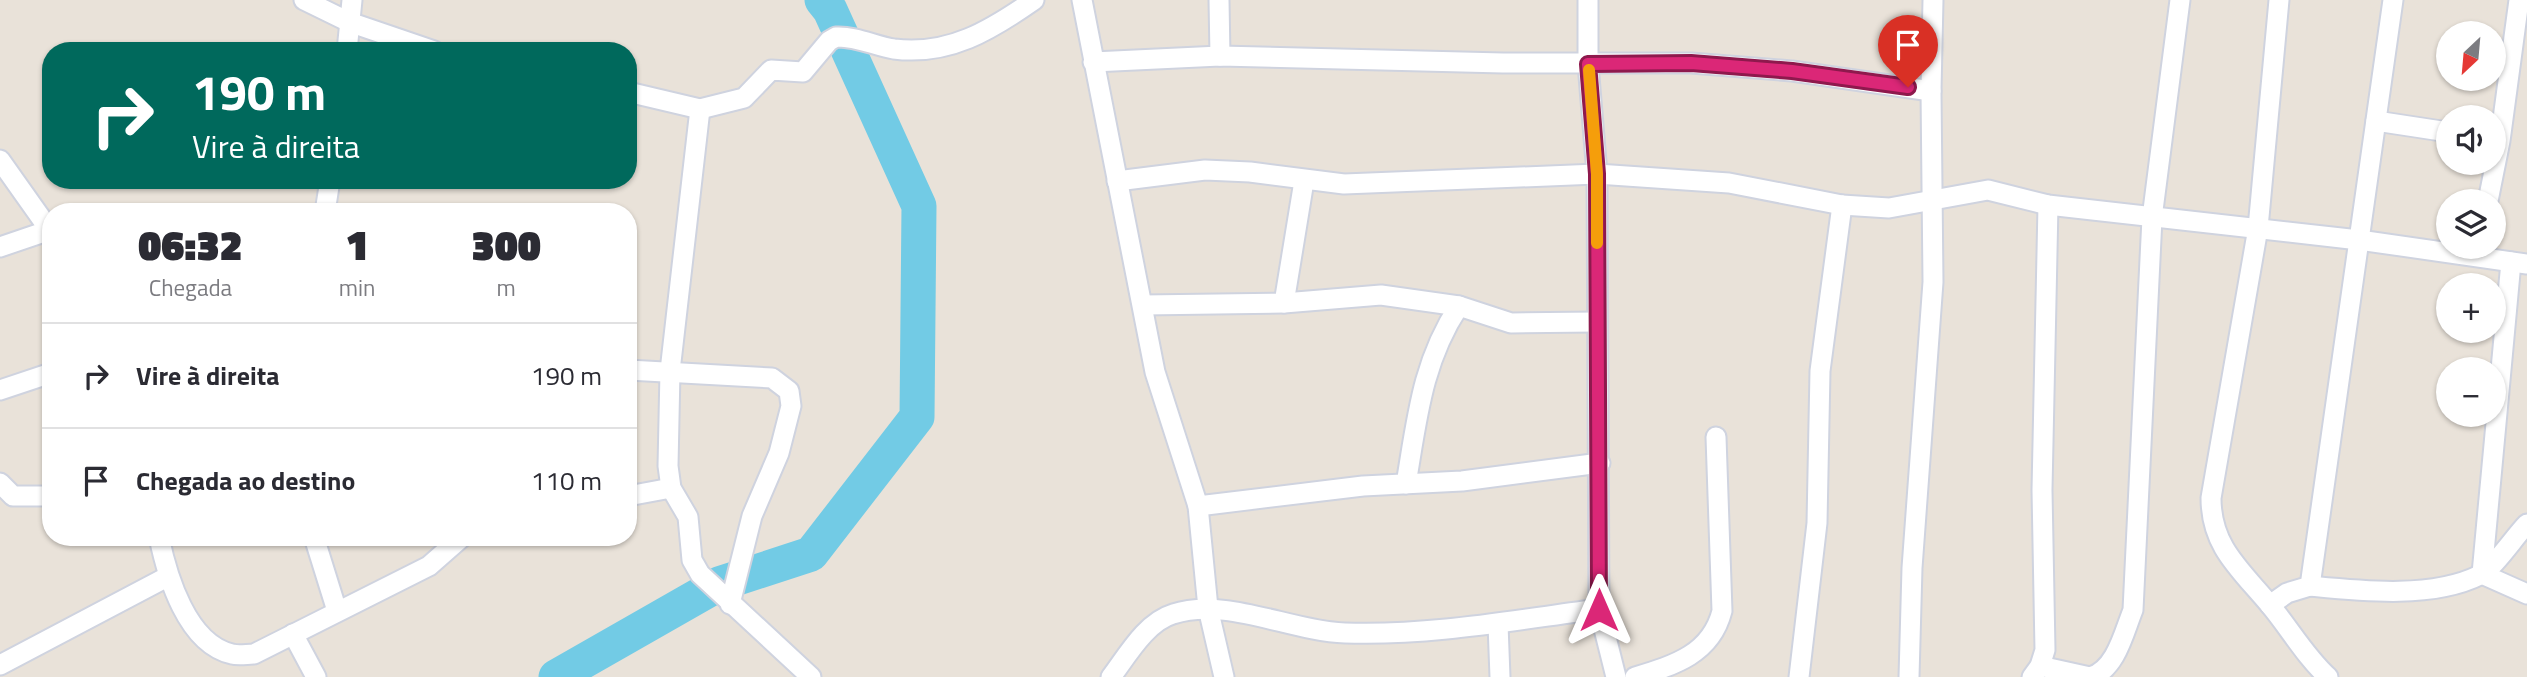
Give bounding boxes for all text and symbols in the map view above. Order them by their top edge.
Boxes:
pin [1878,15,1938,87]
north arrow [2436,21,2506,91]
map controls [2436,21,2506,427]
icon: arrive [1889,26,1927,64]
text: 190 m [192,54,326,129]
icon: right [77,70,168,161]
button: sound [2436,105,2506,175]
text: Vire à direita [192,122,360,170]
button: layers [2436,189,2506,259]
text: 06:32 [138,212,243,276]
text: 1 [346,212,369,276]
text: 300 [472,212,541,276]
text: Chegada [149,270,232,305]
text: min [339,270,375,305]
text: m [497,270,516,305]
button: + [2436,273,2506,343]
text: Vire à direita [136,356,279,395]
text: 190 m [531,356,602,395]
icon: right [77,357,115,395]
button: − [2436,357,2506,427]
text: Chegada ao destino [136,461,355,500]
text: 110 m [531,461,602,500]
icon: arrive [77,462,115,500]
position arrow [1562,573,1636,647]

